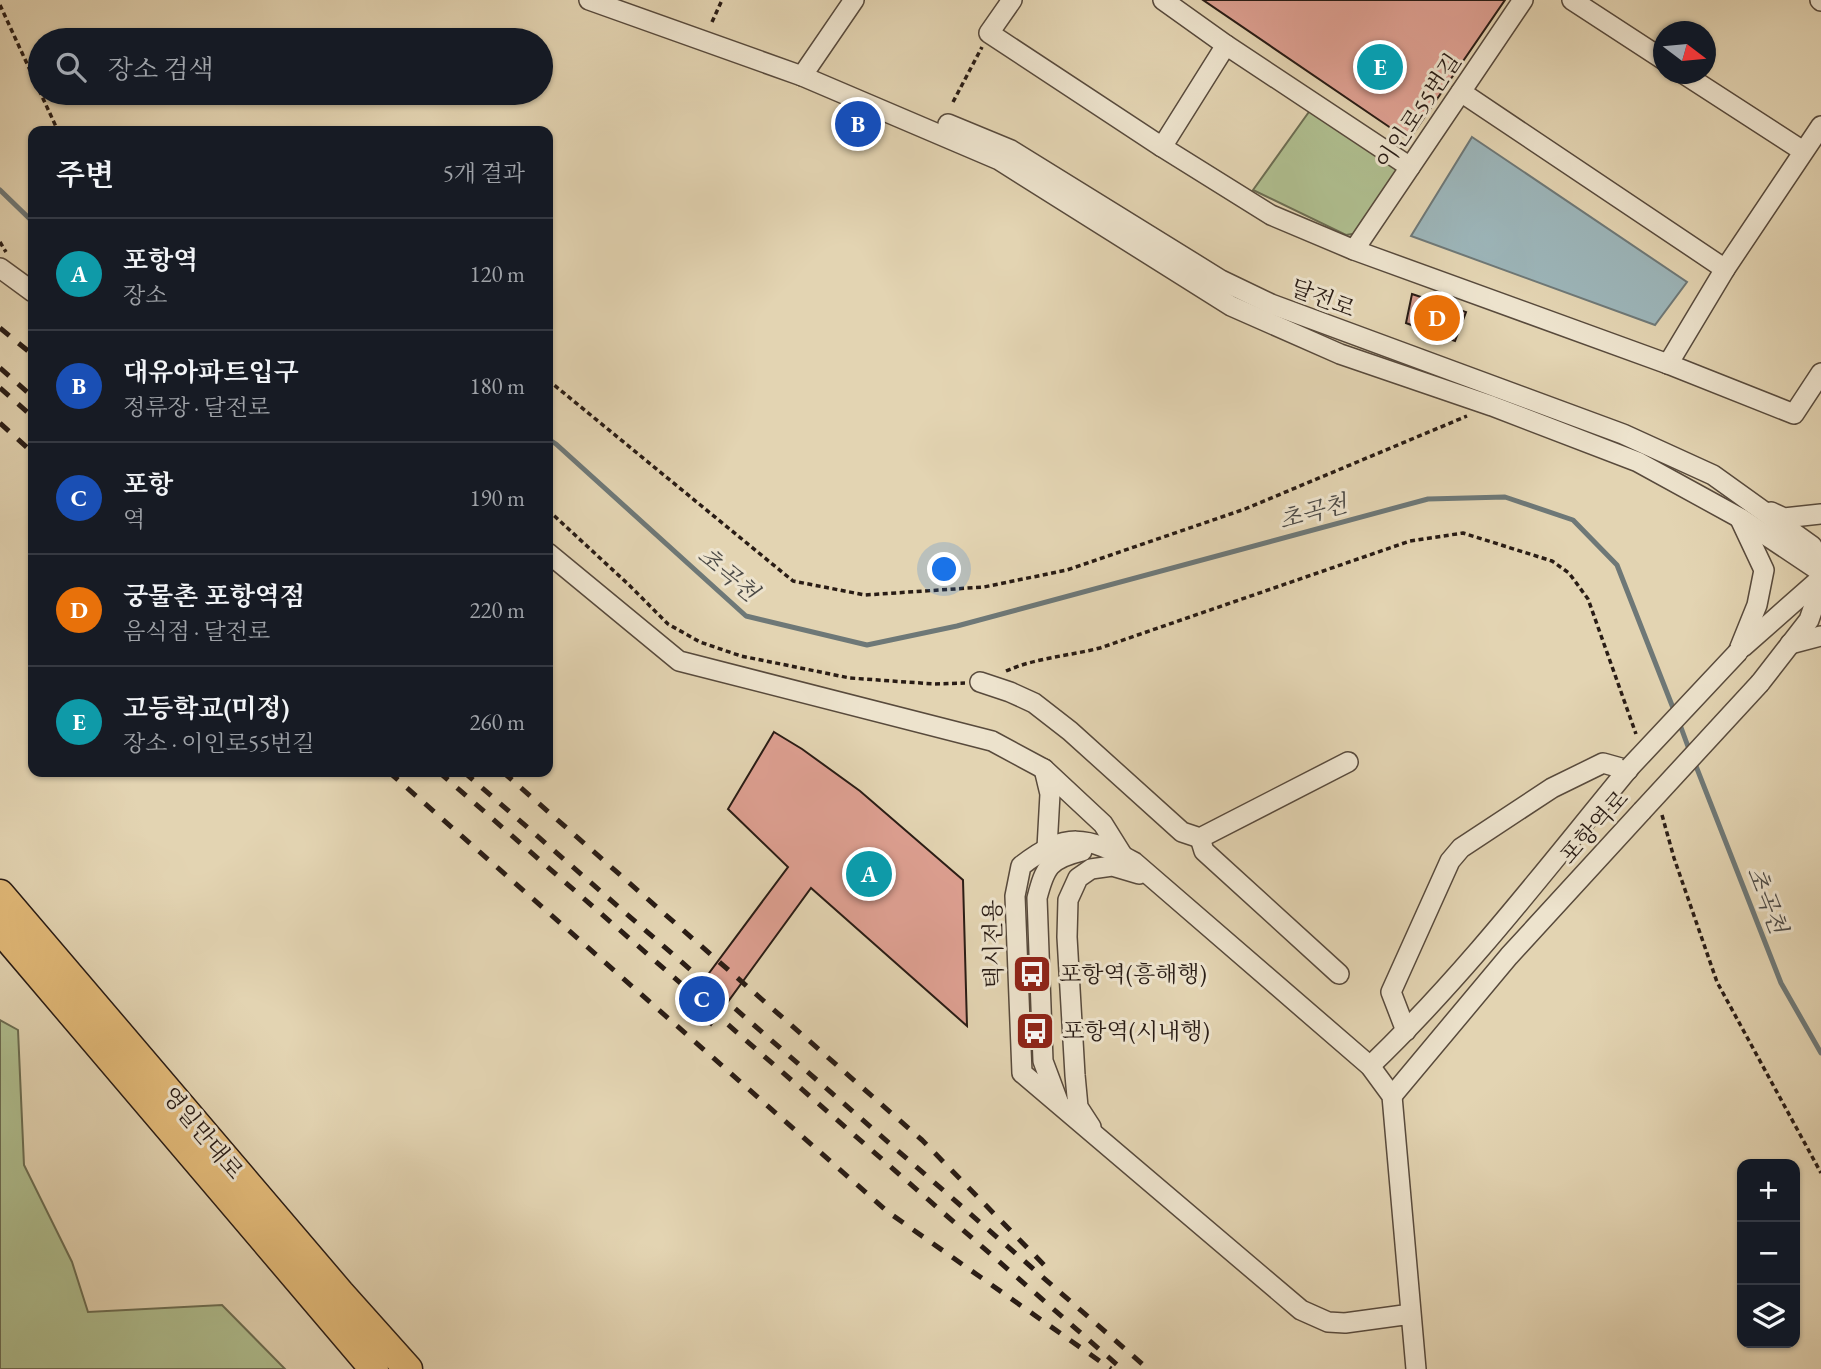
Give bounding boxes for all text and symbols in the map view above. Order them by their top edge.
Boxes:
north arrow [1653,21,1716,84]
search box [28,28,553,105]
pin: E [1357,41,1403,93]
street label: 이인로55번길 [1368,47,1468,175]
icon: search [52,48,90,86]
text: 장소 검색 [108,52,214,86]
pin: B [835,98,881,150]
text: 주변 [56,155,114,194]
text: 5개 결과 [443,158,525,188]
text: 포항역 [123,243,198,277]
text: A [71,259,87,289]
text: 120 m [469,259,525,289]
street label: 달전로 [1287,272,1359,324]
text: 장소 [123,280,167,310]
pin: D [1414,292,1460,344]
text: 대유아파트입구 [123,355,299,389]
text: B [72,371,86,401]
text: 180 m [469,371,525,401]
text: 정류장 · 달전로 [123,392,270,422]
text: 포항 [123,467,173,501]
text: C [71,483,87,513]
text: 190 m [469,483,525,513]
water label: 초곡천 [1275,487,1352,535]
text: 역 [123,504,145,534]
water label: 초곡천 [692,539,766,609]
your location [927,552,961,586]
text: 궁물촌 포항역점 [123,579,305,613]
text: D [70,595,88,625]
text: 220 m [469,595,525,625]
text: 음식점 · 달전로 [123,616,270,646]
text: 고등학교(미정) [123,691,290,725]
text: E [72,707,86,737]
text: 260 m [469,707,525,737]
text: 장소 · 이인로55번길 [123,728,314,758]
street label: 포항역로 [1553,784,1635,870]
pin: A [846,848,892,900]
water label: 초곡천 [1741,862,1795,940]
street label: 택시전용 [977,899,1009,989]
bus stop icon: 포항역(흥해행) [1011,953,1053,995]
place label: 포항역(흥해행) [1059,959,1207,989]
pin: C [679,973,725,1025]
bus stop icon: 포항역(시내행) [1014,1010,1056,1052]
place label: 포항역(시내행) [1062,1016,1210,1046]
street label: 영일만대로 [156,1081,250,1185]
map controls [1737,1159,1800,1348]
button: + [1737,1159,1800,1222]
button: − [1737,1222,1800,1285]
button: layers [1737,1285,1800,1348]

